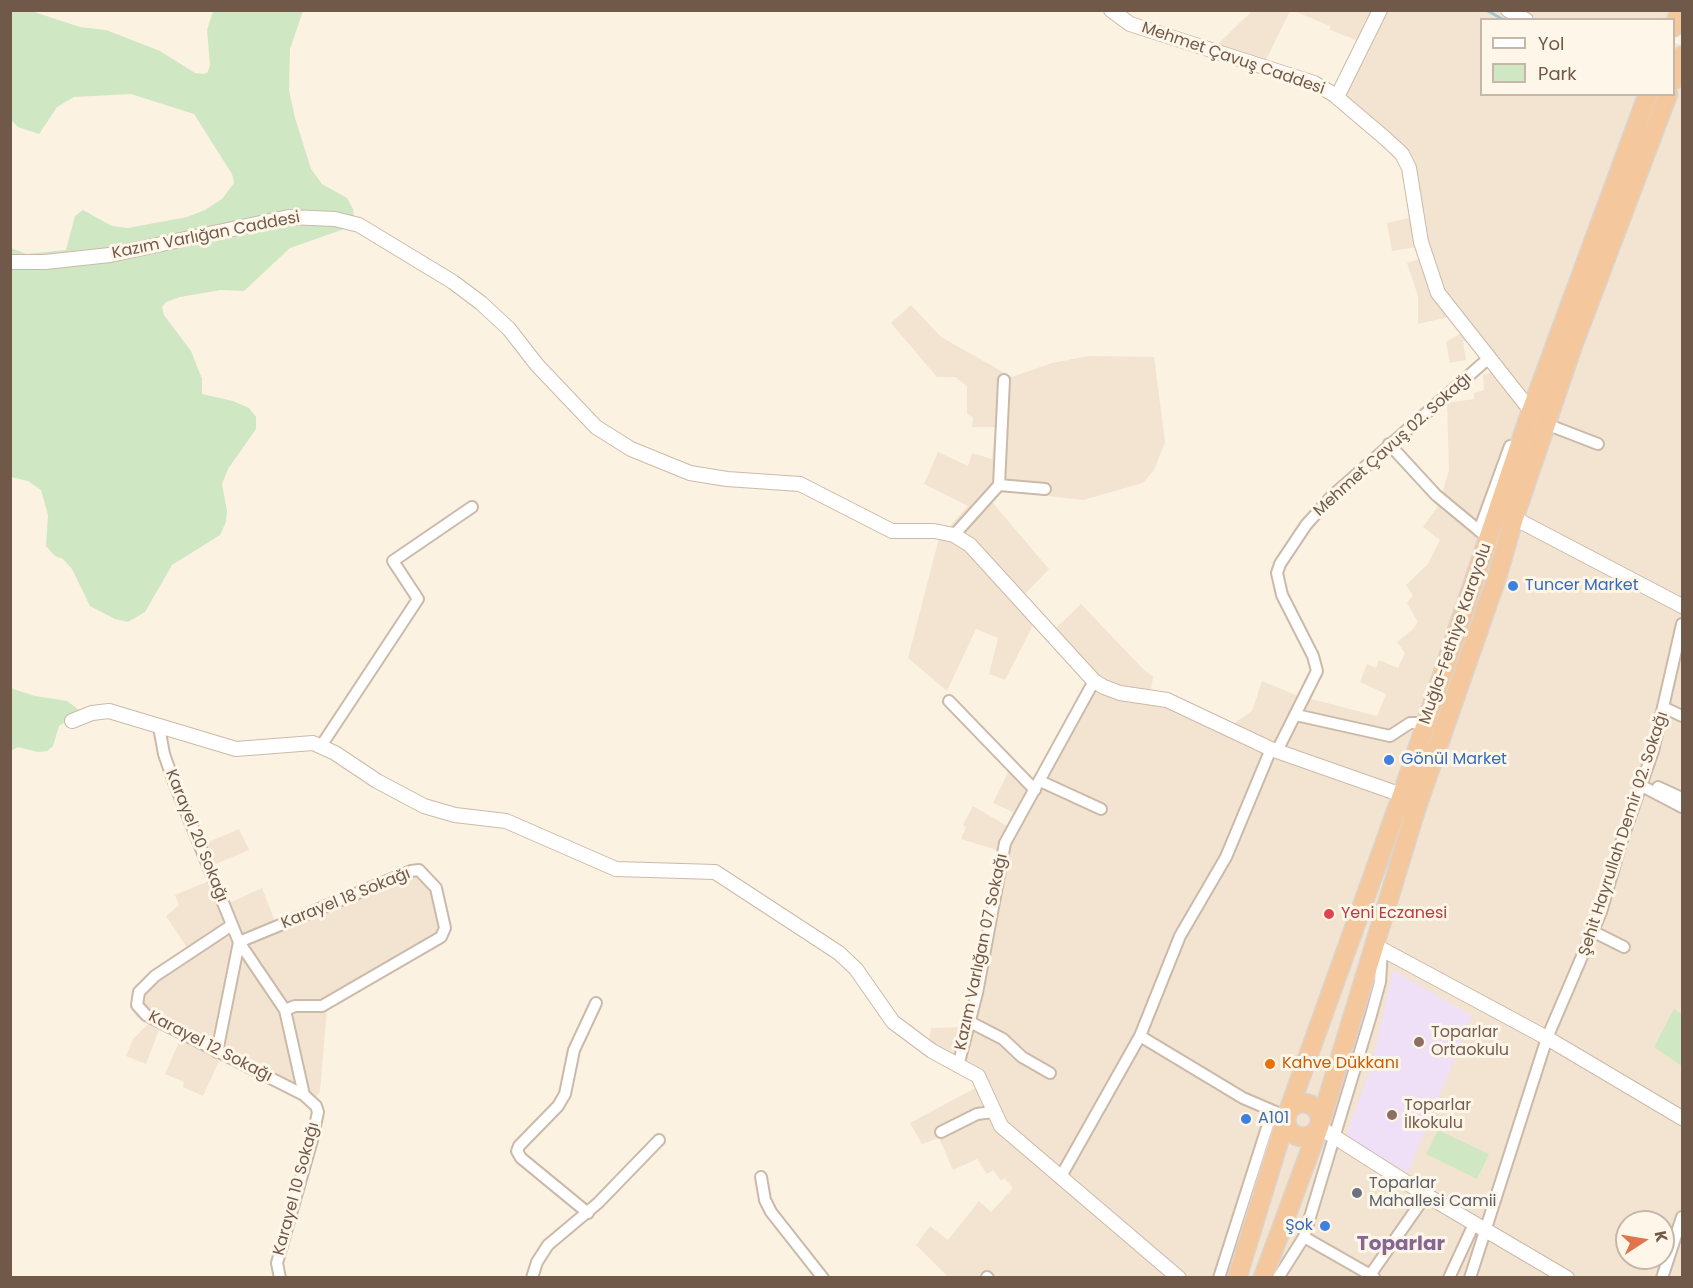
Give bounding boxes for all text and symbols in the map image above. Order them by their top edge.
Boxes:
legend [1480,18,1675,96]
street label: Mehmet Çavuş Caddesi [1139,19,1327,99]
text: Yol [1538,31,1564,56]
text: Park [1538,61,1577,86]
street label: Kazım Varlığan Caddesi [110,208,302,264]
street label: Mehmet Çavuş 02. Sokağı [1310,369,1476,521]
street label: Muğla-Fethiye Karayolu [1416,541,1496,727]
place label: Tuncer Market [1525,576,1639,596]
marker: Tuncer Market [1506,579,1520,593]
street label: Şehit Hayrullah Demir 02. Sokağı [1575,709,1673,959]
place label: Gönül Market [1401,750,1507,770]
marker: Gönül Market [1382,753,1396,767]
street label: Karayel 20 Sokağı [161,767,231,905]
street label: Kazım Varlığan 07 Sokağı [952,852,1012,1052]
street label: Karayel 18 Sokağı [279,864,413,934]
place label: Yeni Eczanesi [1341,904,1447,924]
marker: Yeni Eczanesi [1322,907,1336,921]
street label: Karayel 12 Sokağı [145,1007,275,1087]
place label: Toparlar Ortaokulu [1431,1023,1509,1061]
marker: Toparlar Ortaokulu [1412,1035,1426,1049]
place label: Kahve Dükkanı [1282,1054,1399,1074]
marker: Kahve Dükkanı [1263,1057,1277,1071]
place label: Toparlar İlkokulu [1404,1096,1471,1134]
marker: Toparlar İlkokulu [1385,1108,1399,1122]
place label: A101 [1258,1109,1289,1129]
marker: A101 [1239,1112,1253,1126]
street label: Karayel 10 Sokağı [270,1120,324,1258]
place label: Toparlar Mahallesi Camii [1369,1174,1497,1212]
marker: Toparlar Mahallesi Camii [1350,1186,1364,1200]
north arrow [1615,1210,1675,1270]
place label: Şok [1285,1216,1313,1236]
marker: Şok [1318,1219,1332,1233]
text: K [1649,1229,1674,1244]
district label: Toparlar [1357,1233,1445,1257]

